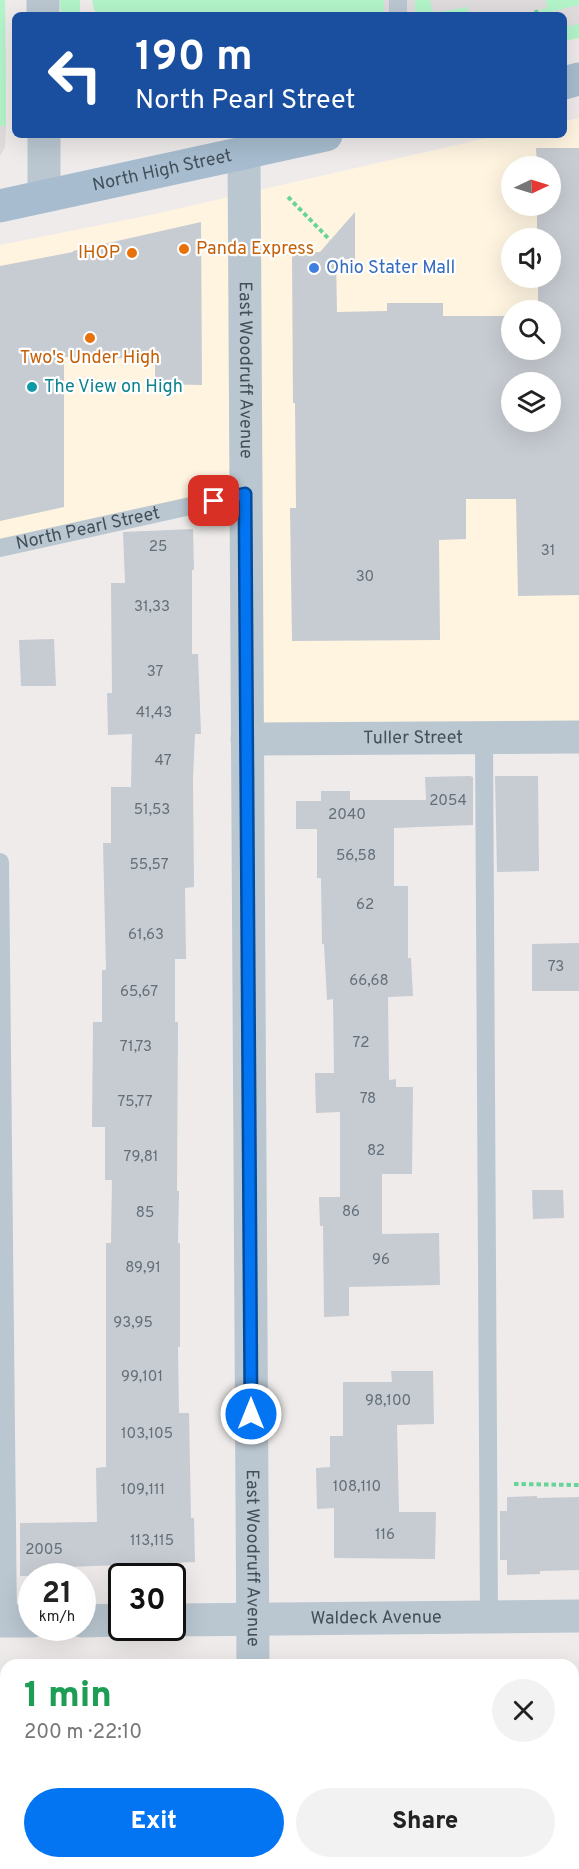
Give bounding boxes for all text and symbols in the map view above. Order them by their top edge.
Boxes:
text: 190 m [135,32,253,85]
icon: left [36,36,114,114]
text: North Pearl Street [135,84,355,118]
street label: North High Street [90,144,234,197]
north arrow [501,156,561,216]
map controls [501,156,561,432]
button: sound [501,228,561,288]
place label: Panda Express [196,238,314,261]
place label: IHOP [78,242,120,265]
marker: Panda Express [177,242,191,256]
marker: IHOP [125,246,139,260]
place label: Ohio Stater Mall [326,257,455,280]
marker: Ohio Stater Mall [307,261,321,275]
street label: East Woodruff Avenue [233,281,257,459]
button: search [501,300,561,360]
marker: Two's Under High [83,331,97,345]
place label: Two's Under High [20,347,160,370]
button: layers [501,372,561,432]
place label: The View on High [44,376,183,399]
marker: The View on High [25,380,39,394]
pin [188,475,239,526]
icon: arrive [197,484,230,517]
street label: North Pearl Street [14,502,162,556]
house number: 25 [149,538,167,557]
house number: 31 [541,542,555,561]
house number: 30 [356,568,374,587]
house number: 31,33 [134,598,170,617]
house number: 37 [147,663,164,682]
house number: 41,43 [136,704,172,723]
street label: Tuller Street [363,726,463,750]
house number: 47 [155,752,172,771]
house number: 2054 [429,792,467,811]
house number: 51,53 [134,801,170,820]
house number: 2040 [328,806,366,825]
house number: 56,58 [336,847,376,866]
house number: 55,57 [130,856,169,875]
house number: 62 [356,896,374,915]
house number: 61,63 [128,926,164,945]
house number: 73 [548,958,564,977]
house number: 66,68 [349,972,389,991]
house number: 65,67 [120,983,158,1002]
house number: 72 [353,1034,369,1053]
house number: 71,73 [120,1038,152,1057]
house number: 78 [360,1090,376,1109]
house number: 75,77 [117,1093,153,1112]
house number: 82 [367,1142,385,1161]
house number: 79,81 [124,1148,158,1167]
house number: 86 [342,1203,360,1222]
house number: 85 [136,1204,154,1223]
house number: 96 [372,1251,390,1270]
house number: 89,91 [125,1259,161,1278]
house number: 93,95 [113,1314,153,1333]
house number: 99,101 [121,1368,163,1387]
position arrow [219,1382,283,1446]
house number: 98,100 [365,1392,411,1411]
house number: 103,105 [121,1425,173,1444]
street label: East Woodruff Avenue [240,1469,264,1647]
house number: 108,110 [333,1478,381,1497]
house number: 109,111 [121,1481,165,1500]
house number: 116 [375,1526,395,1545]
house number: 113,115 [130,1532,174,1551]
house number: 2005 [25,1541,63,1560]
speed limit sign: 30 [108,1563,186,1641]
text: 21 [42,1576,72,1613]
street label: Waldeck Avenue [310,1606,442,1630]
text: km/h [39,1608,75,1627]
text: 1 min [24,1674,112,1720]
button: close [492,1679,555,1742]
text: 200 m · 22:10 [24,1720,142,1746]
button: Exit [24,1788,284,1857]
button: Share [296,1788,555,1857]

